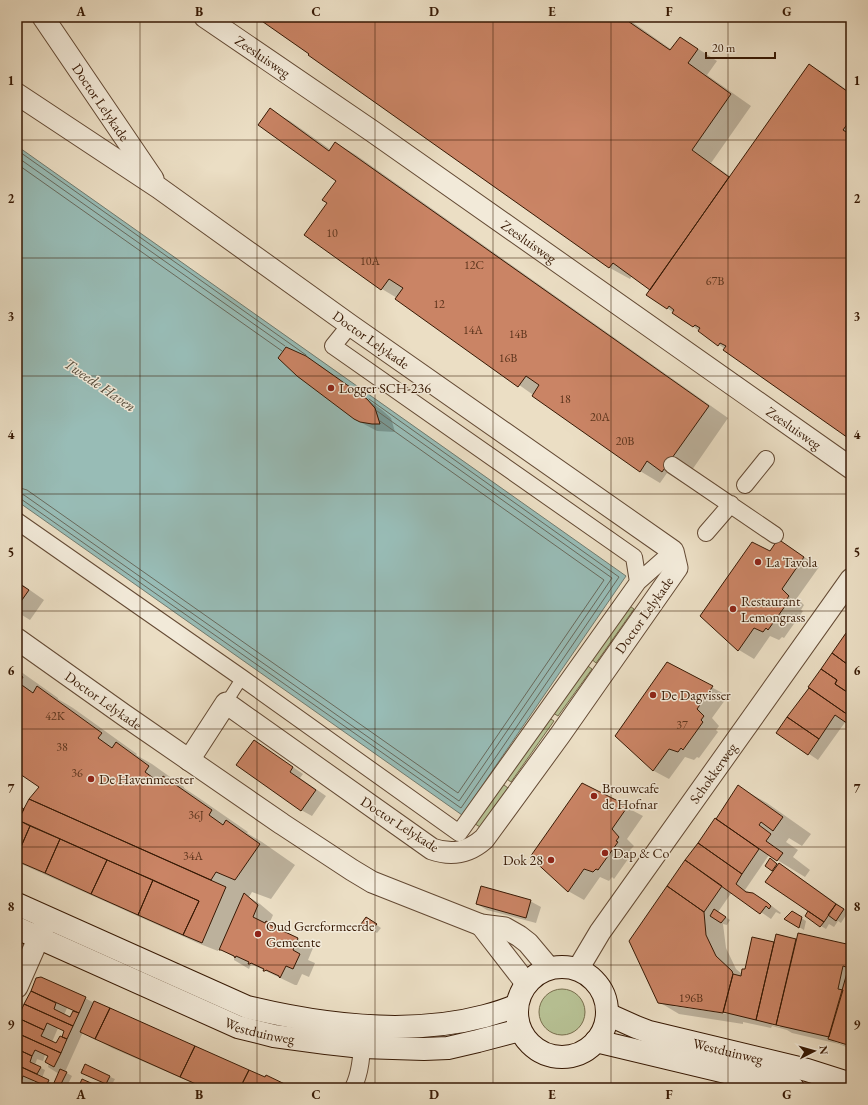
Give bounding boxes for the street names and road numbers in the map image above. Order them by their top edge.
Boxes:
street label: Zeesluisweg [232,31,295,82]
street label: Doctor Lelykade [68,60,134,145]
street label: Zeesluisweg [498,216,561,267]
street label: Doctor Lelykade [329,306,413,373]
street label: Zeesluisweg [763,402,826,454]
street label: Doctor Lelykade [611,573,677,657]
street label: Doctor Lelykade [62,667,146,734]
street label: Schokkerweg [685,739,741,807]
street label: Doctor Lelykade [357,792,443,856]
street label: Westduinweg [222,1013,296,1048]
street label: Westduinweg [691,1034,766,1068]

